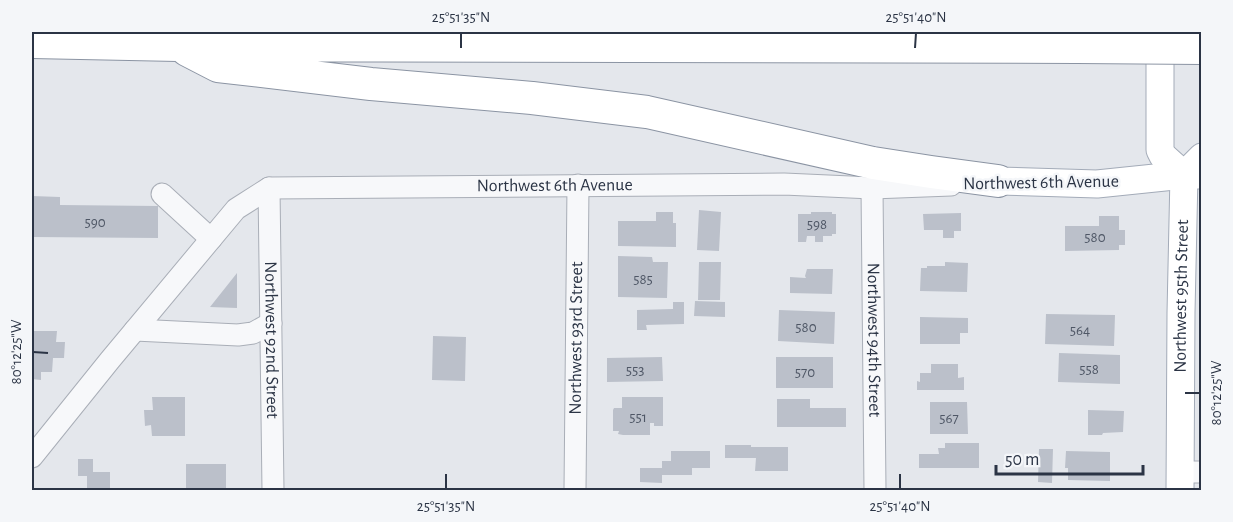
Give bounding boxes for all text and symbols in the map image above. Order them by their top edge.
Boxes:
text: 25°51'35"N [432,10,490,25]
text: 25°51'40"N [886,10,947,25]
street label: Northwest 6th Avenue [963,173,1119,193]
street label: Northwest 6th Avenue [477,176,633,195]
house number: 590 [84,215,106,230]
house number: 598 [807,217,827,232]
street label: Northwest 95th Street [1172,219,1192,373]
house number: 580 [1084,230,1106,245]
street label: Northwest 92nd Street [261,261,281,419]
street label: Northwest 93rd Street [567,261,586,415]
street label: Northwest 94th Street [864,263,883,418]
house number: 585 [633,272,653,287]
text: 80°12'25"W [9,319,24,384]
house number: 580 [795,320,817,335]
house number: 564 [1070,323,1090,338]
text: 80°12'25"W [1209,360,1224,425]
house number: 558 [1079,362,1099,377]
house number: 553 [626,363,644,378]
house number: 570 [795,365,815,380]
house number: 551 [629,410,647,425]
house number: 567 [939,411,959,426]
scale bar [996,438,1143,476]
text: 50 m [1005,451,1039,469]
text: 25°51'35"N [417,499,475,514]
text: 25°51'40"N [870,499,931,514]

